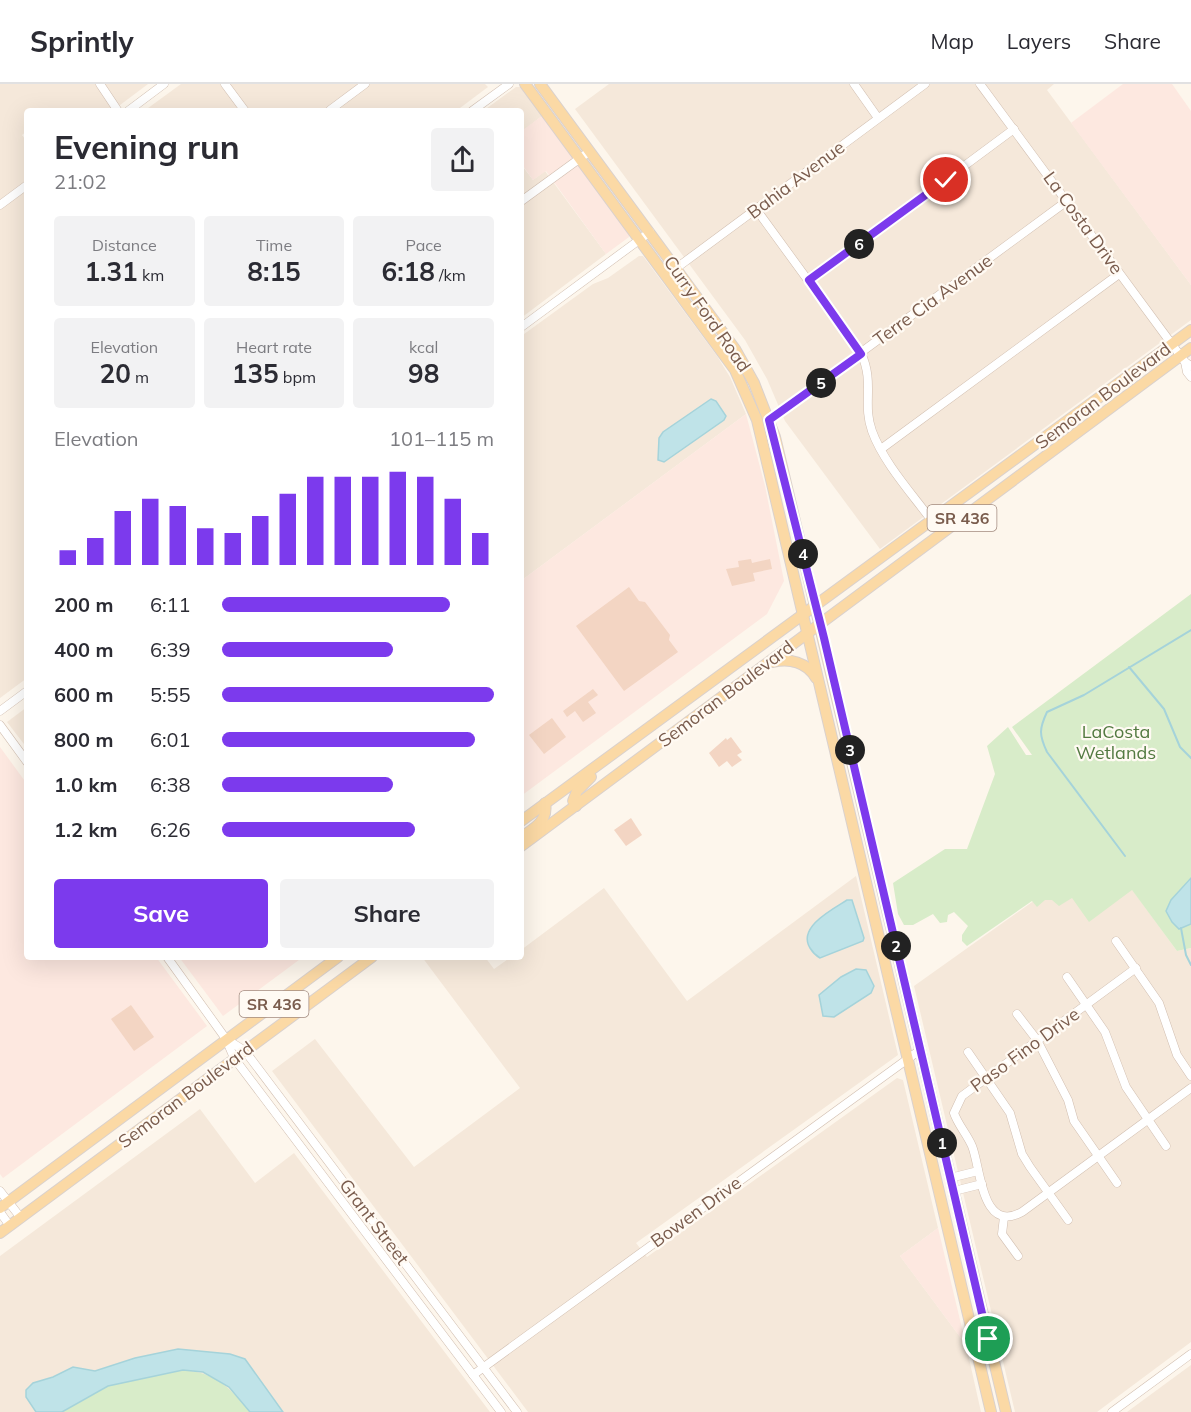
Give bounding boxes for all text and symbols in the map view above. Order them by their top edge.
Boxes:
text: Sprintly [30,24,134,59]
text: Map [931,28,974,54]
text: Layers [1007,28,1071,54]
text: Share [1104,28,1161,54]
text: Evening run [54,126,240,167]
button: share [431,128,494,191]
street label: Bahia Avenue [742,135,849,224]
pin [920,154,971,205]
icon: check [929,163,962,196]
street label: La Costa Drive [1038,167,1128,279]
text: 21:02 [54,169,107,194]
pin: 6 [844,229,874,259]
text: 6 [854,234,864,254]
text: Distance [92,235,157,255]
text: Time [256,235,292,255]
text: Pace [406,235,442,255]
street label: Terre Cia Avenue [869,249,997,350]
street label: Curry Ford Road [659,251,756,376]
text: 1.31 [84,255,138,288]
text: 8:15 [247,255,301,288]
text: 6:18 [382,255,435,288]
text: km [138,265,164,285]
text: /km [435,265,466,285]
text: Elevation [90,337,158,357]
text: Heart rate [236,337,312,357]
text: kcal [409,337,438,357]
street label: Semoran Boulevard [1030,337,1175,454]
text: 20 [100,357,131,390]
text: 135 [232,357,279,390]
text: 98 [408,357,439,390]
text: m [131,367,149,387]
text: bpm [279,367,316,387]
pin: 5 [806,368,836,398]
text: 5 [816,373,826,393]
text: Elevation [54,426,139,451]
text: 101–115 m [389,426,494,451]
road number: SR 436 [928,505,996,531]
pin: 4 [788,539,818,569]
text: 4 [798,544,808,564]
text: 200 m [54,592,113,617]
text: 6:11 [150,592,191,617]
street label: Semoran Boulevard [653,635,798,752]
text: 400 m [54,637,113,662]
text: 6:39 [150,637,191,662]
text: 600 m [54,682,113,707]
text: 5:55 [150,682,191,707]
park label: LaCosta Wetlands [1076,720,1156,764]
text: 800 m [54,727,113,752]
text: 6:01 [150,727,191,752]
pin: 3 [835,735,865,765]
text: 3 [845,740,855,760]
text: 1.0 km [54,772,117,797]
text: 6:38 [150,772,191,797]
text: 1.2 km [54,817,117,842]
text: 6:26 [150,817,191,842]
button: Save [54,879,268,948]
button: Share [280,879,494,948]
pin: 2 [881,931,911,961]
text: 2 [891,936,901,956]
road number: SR 436 [240,991,308,1017]
street label: Paso Fino Drive [966,1002,1084,1097]
street label: Semoran Boulevard [113,1036,258,1153]
pin: 1 [927,1128,957,1158]
text: 1 [937,1133,947,1153]
street label: Bowen Drive [646,1171,746,1252]
street label: Grant Street [335,1174,414,1269]
pin [962,1313,1013,1364]
icon: arrive [971,1322,1004,1355]

